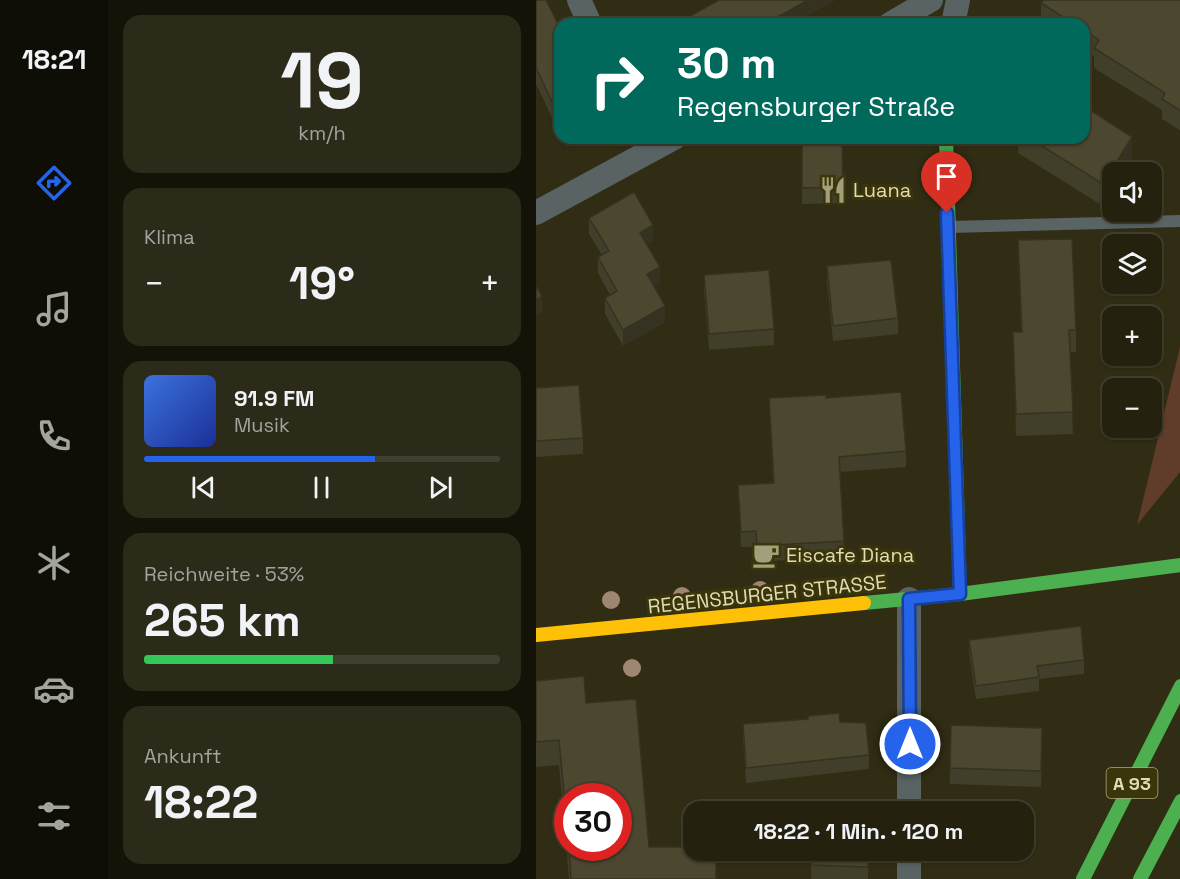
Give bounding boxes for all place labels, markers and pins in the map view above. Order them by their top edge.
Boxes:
pin [921,151,972,213]
restaurant icon: Luana [818,175,848,205]
place label: Luana [853,177,911,203]
cafe icon: Eiscafe Diana [751,540,781,570]
place label: Eiscafe Diana [786,542,914,568]

